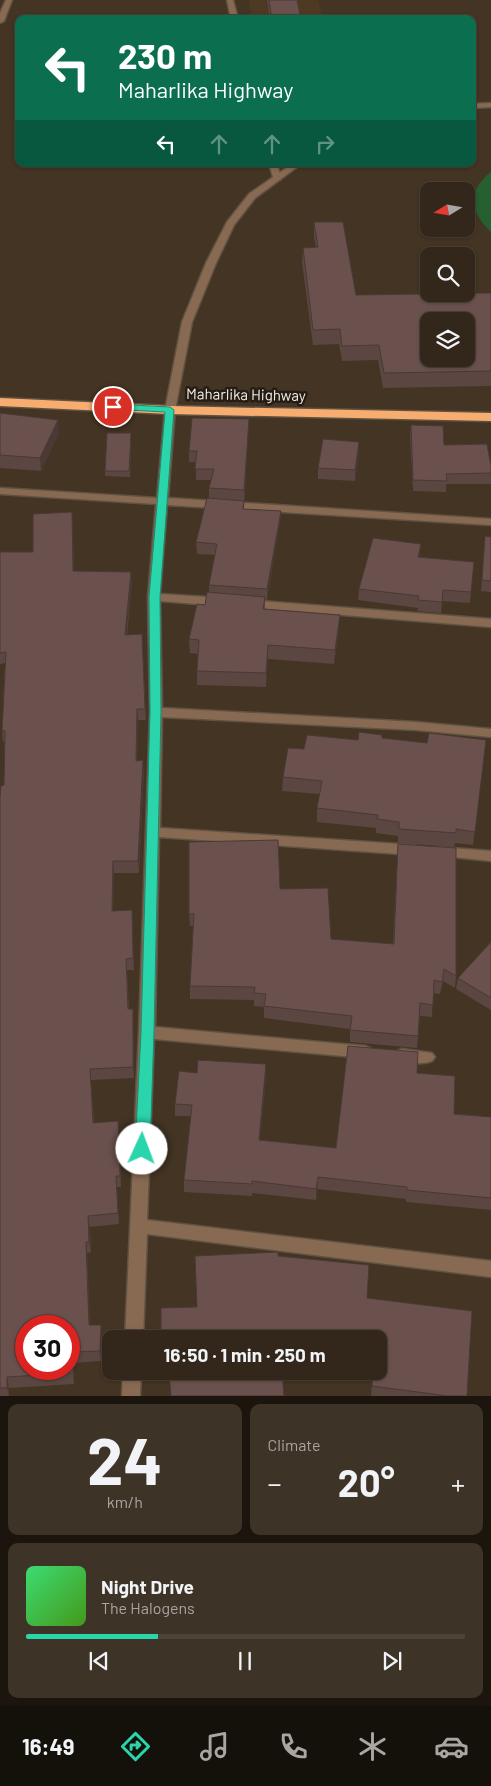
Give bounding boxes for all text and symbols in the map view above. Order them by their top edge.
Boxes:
text: 230 m [118,34,212,76]
icon: left [35,35,100,100]
text: Maharlika Highway [118,76,294,102]
icon: left [152,130,180,158]
icon: ahead [205,130,233,158]
icon: ahead [258,130,286,158]
icon: right [311,130,339,158]
north arrow [420,182,475,238]
map controls [420,182,475,367]
button: search [420,247,475,302]
button: layers [420,312,475,367]
street label: Maharlika Highway [186,384,306,404]
pin [92,386,134,428]
icon: arrive [99,393,127,421]
position arrow [115,1122,167,1174]
speed limit sign: 30 [15,1315,80,1380]
text: 16:50 · 1 min · 250 m [163,1343,326,1366]
text: 24 [87,1420,163,1498]
text: Climate [268,1435,320,1454]
text: 20° [338,1459,395,1505]
text: − [268,1466,282,1500]
text: + [451,1466,465,1500]
text: km/h [107,1492,143,1511]
text: Night Drive [101,1575,194,1598]
text: The Halogens [101,1598,195,1617]
icon: previous [85,1647,113,1675]
icon: pause [231,1647,259,1675]
icon: next [378,1647,406,1675]
icon: directions [118,1729,153,1764]
icon: music [197,1729,232,1764]
icon: phone [276,1729,311,1764]
icon: climate [355,1729,390,1764]
icon: car [434,1729,469,1764]
text: 16:49 [22,1733,75,1759]

